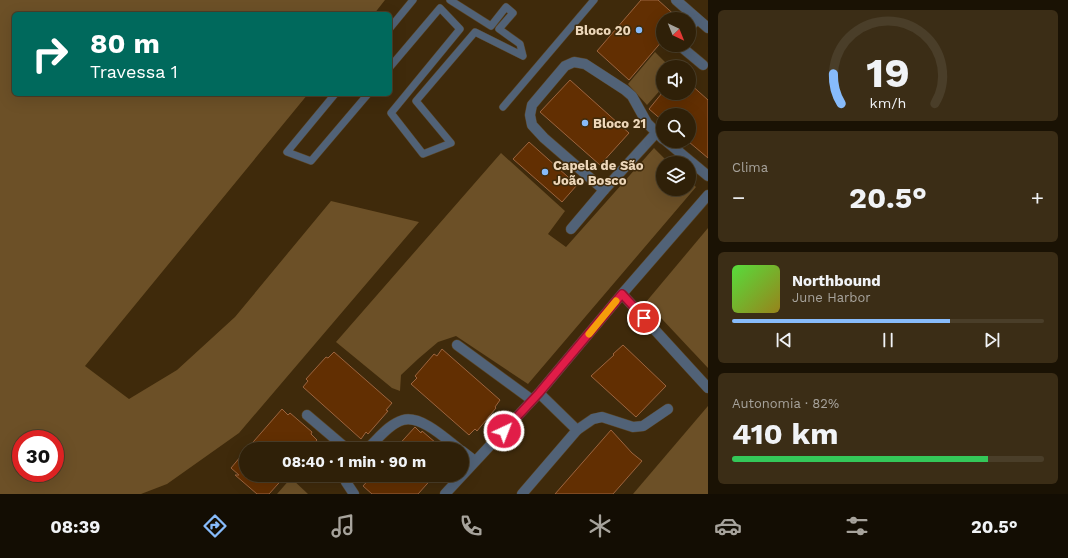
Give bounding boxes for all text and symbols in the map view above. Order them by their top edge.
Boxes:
north arrow [656,12,696,52]
map controls [656,12,696,196]
place label: Bloco 20 [575,23,631,38]
marker: Bloco 20 [634,25,644,35]
text: 80 m [90,27,160,60]
icon: right [24,28,76,80]
text: 19 [866,47,910,96]
button: sound [656,60,696,100]
text: Travessa 1 [90,61,178,82]
text: km/h [870,94,906,110]
button: search [656,108,696,148]
place label: Bloco 21 [593,116,646,131]
marker: Bloco 21 [580,118,590,128]
button: layers [656,156,696,196]
place label: Capela de São João Bosco [553,158,644,188]
text: Clima [732,160,768,175]
marker: Capela de São João Bosco [540,167,550,177]
text: 20.5° [849,180,927,215]
text: − [732,185,745,210]
text: + [1031,185,1044,210]
text: Northbound [792,272,881,290]
text: June Harbor [792,290,871,305]
pin [627,301,661,335]
icon: arrive [633,307,655,329]
icon: previous [773,329,795,351]
icon: pause [877,329,899,351]
icon: next [981,329,1003,351]
text: Autonomia · 82% [732,396,839,411]
position arrow [483,410,525,452]
text: 410 km [732,416,838,451]
speed limit sign: 30 [12,430,64,482]
text: 08:40 · 1 min · 90 m [282,453,426,471]
icon: directions [201,512,229,540]
icon: music [329,512,357,540]
icon: phone [457,512,485,540]
icon: climate [586,512,614,540]
icon: car [714,512,742,540]
icon: filters [843,512,871,540]
text: 08:39 [50,516,100,537]
text: 20.5° [971,516,1018,537]

